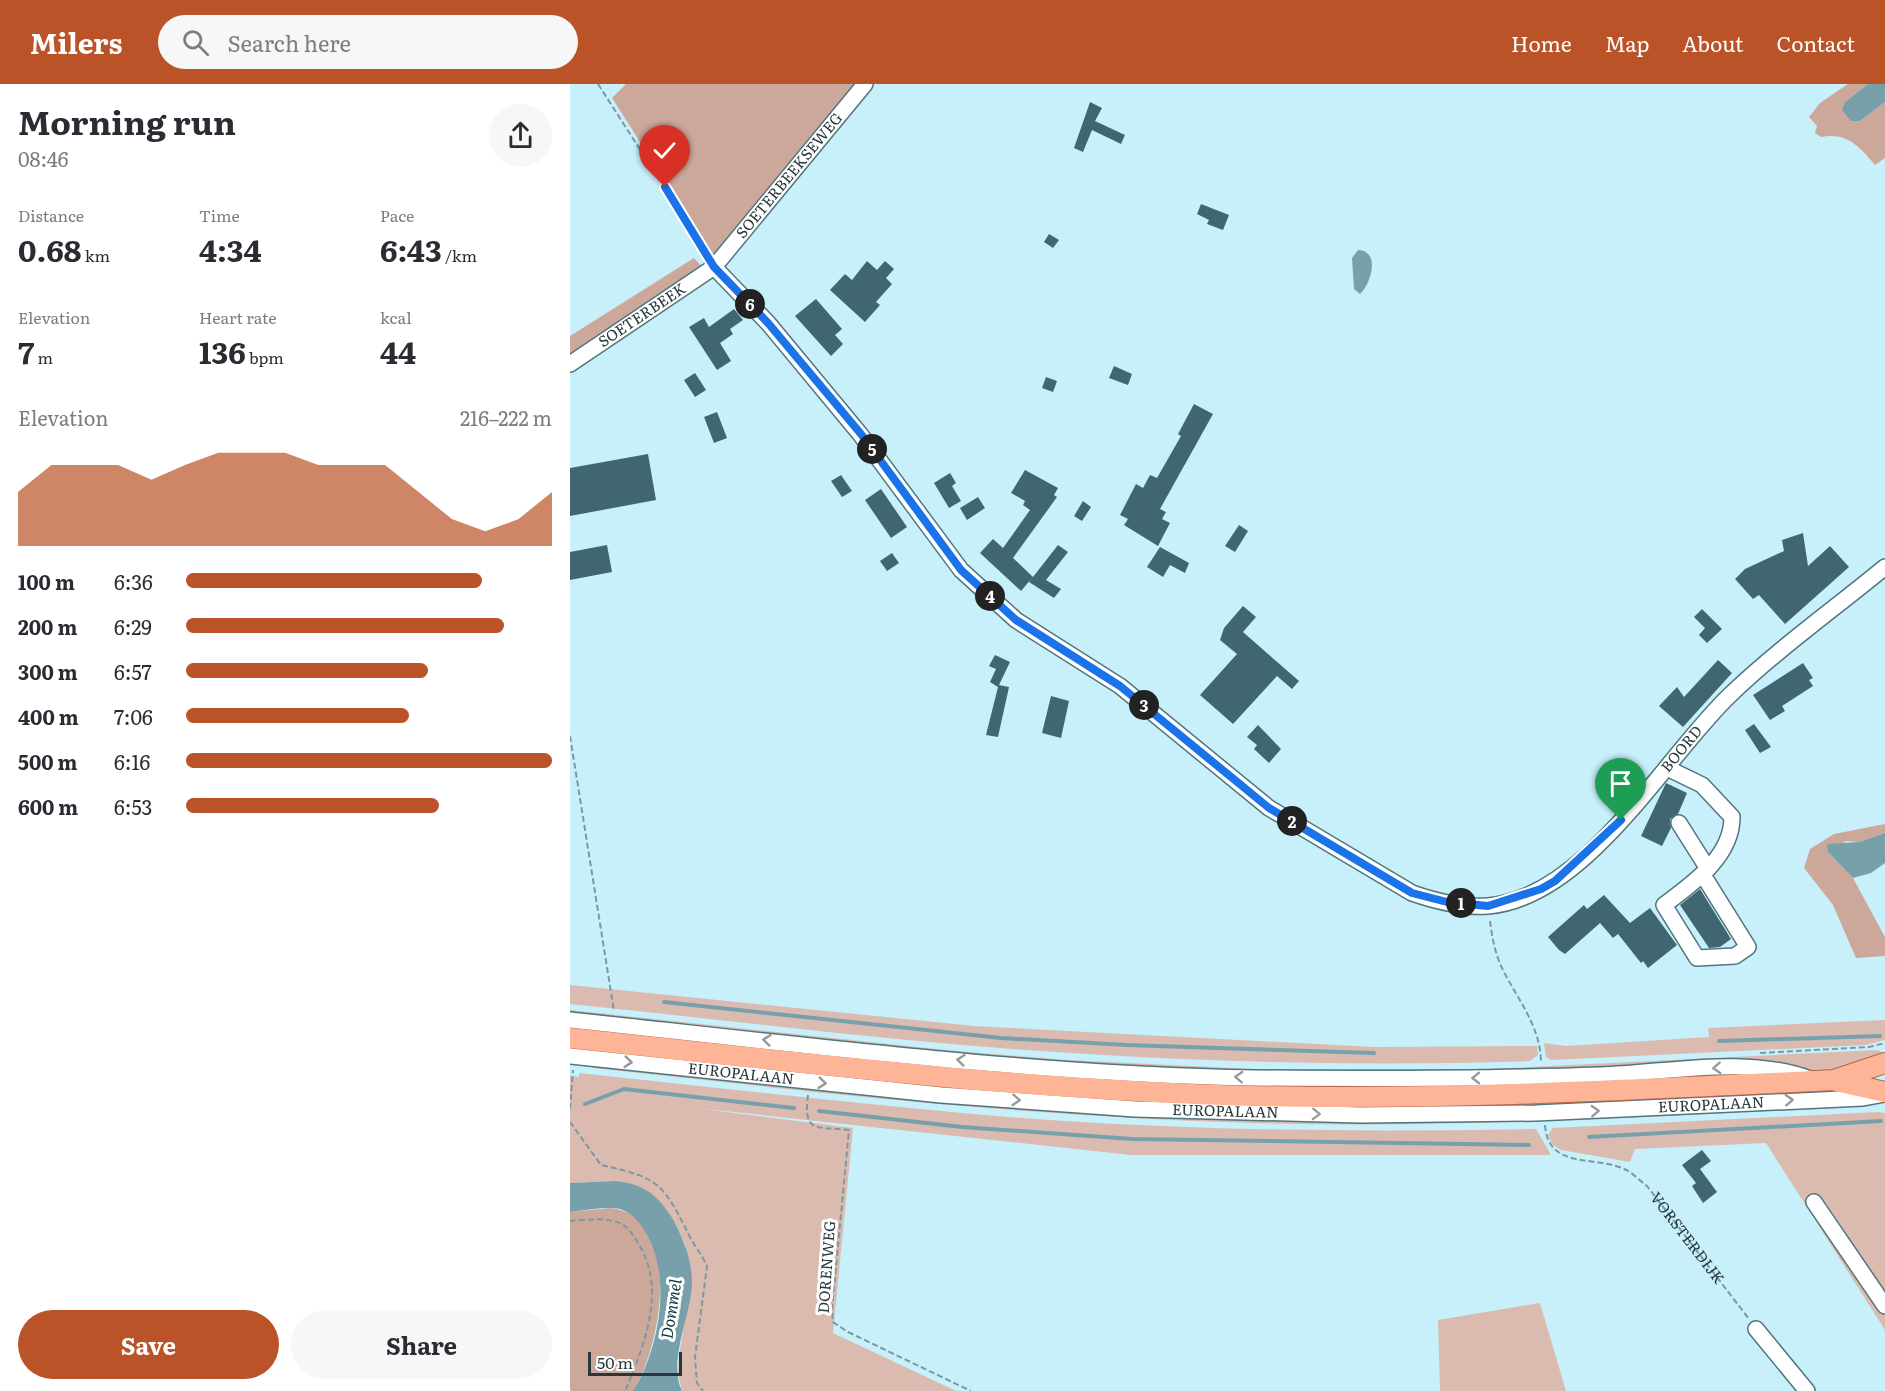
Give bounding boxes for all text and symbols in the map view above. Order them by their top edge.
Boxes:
search box [158,15,578,69]
text: Milers [30,21,122,63]
icon: search [179,26,212,59]
text: Search here [227,26,351,59]
text: Home [1511,27,1572,58]
text: Map [1605,27,1649,58]
text: About [1682,27,1744,58]
text: Contact [1777,27,1855,58]
text: Morning run [18,96,236,145]
button: share [489,104,552,167]
street label: SOETERBEEKSEWEG [729,107,847,243]
pin [639,125,690,187]
icon: check [648,134,681,167]
text: 08:46 [18,143,69,173]
text: Distance [18,203,84,227]
text: Time [199,203,240,227]
text: Pace [380,203,414,227]
text: 0.68 [18,227,82,271]
text: 4:34 [199,227,262,271]
text: 6:43 [380,227,442,271]
text: km [82,243,110,267]
text: /km [442,243,477,267]
street label: SOETERBEEK [593,276,690,352]
pin: 6 [735,289,765,319]
text: 6 [745,292,755,316]
text: Elevation [18,305,90,329]
text: Heart rate [199,305,277,329]
text: kcal [380,305,412,329]
text: 7 [18,329,34,373]
text: 136 [199,329,246,373]
text: 44 [380,329,416,373]
text: m [34,345,53,369]
text: bpm [246,345,284,369]
text: Elevation [18,402,108,432]
text: 216–222 m [460,402,552,432]
pin: 5 [857,434,887,464]
text: 5 [868,437,876,461]
text: 100 m [18,566,75,596]
text: 6:36 [114,566,153,596]
pin: 4 [975,581,1005,611]
text: 4 [985,584,995,608]
text: 200 m [18,611,77,641]
text: 6:29 [114,611,152,641]
text: 300 m [18,656,78,686]
text: 6:57 [114,656,152,686]
pin: 3 [1129,690,1159,720]
text: 3 [1140,693,1148,717]
text: 400 m [18,701,79,731]
text: 7:06 [114,701,153,731]
street label: BOORD [1654,719,1707,777]
text: 500 m [18,746,77,776]
text: 6:16 [114,746,150,776]
pin [1595,758,1646,820]
icon: arrive [1604,767,1637,800]
text: 600 m [18,791,78,821]
text: 6:53 [114,791,152,821]
pin: 2 [1277,806,1307,836]
text: 2 [1288,809,1296,833]
pin: 1 [1446,888,1476,918]
text: 1 [1458,891,1464,915]
one-way arrow [762,1034,771,1047]
one-way arrow [956,1054,965,1067]
one-way arrow [624,1055,633,1068]
street label: EUROPALAAN [687,1055,795,1089]
one-way arrow [1713,1062,1722,1075]
one-way arrow [1235,1071,1244,1083]
one-way arrow [1472,1072,1481,1084]
one-way arrow [818,1076,827,1088]
street label: EUROPALAAN [1657,1090,1765,1117]
one-way arrow [1012,1094,1021,1107]
one-way arrow [1785,1094,1794,1107]
street label: EUROPALAAN [1172,1097,1279,1123]
one-way arrow [1590,1105,1599,1118]
one-way arrow [1311,1107,1320,1120]
street label: VORSTERDIJK [1646,1187,1731,1289]
street label: DORENWEG [811,1220,840,1314]
water label: Dommel [653,1277,687,1341]
button: Save [18,1310,279,1379]
button: Share [291,1310,552,1379]
scale bar [588,1349,682,1376]
text: 50 m [597,1350,633,1374]

